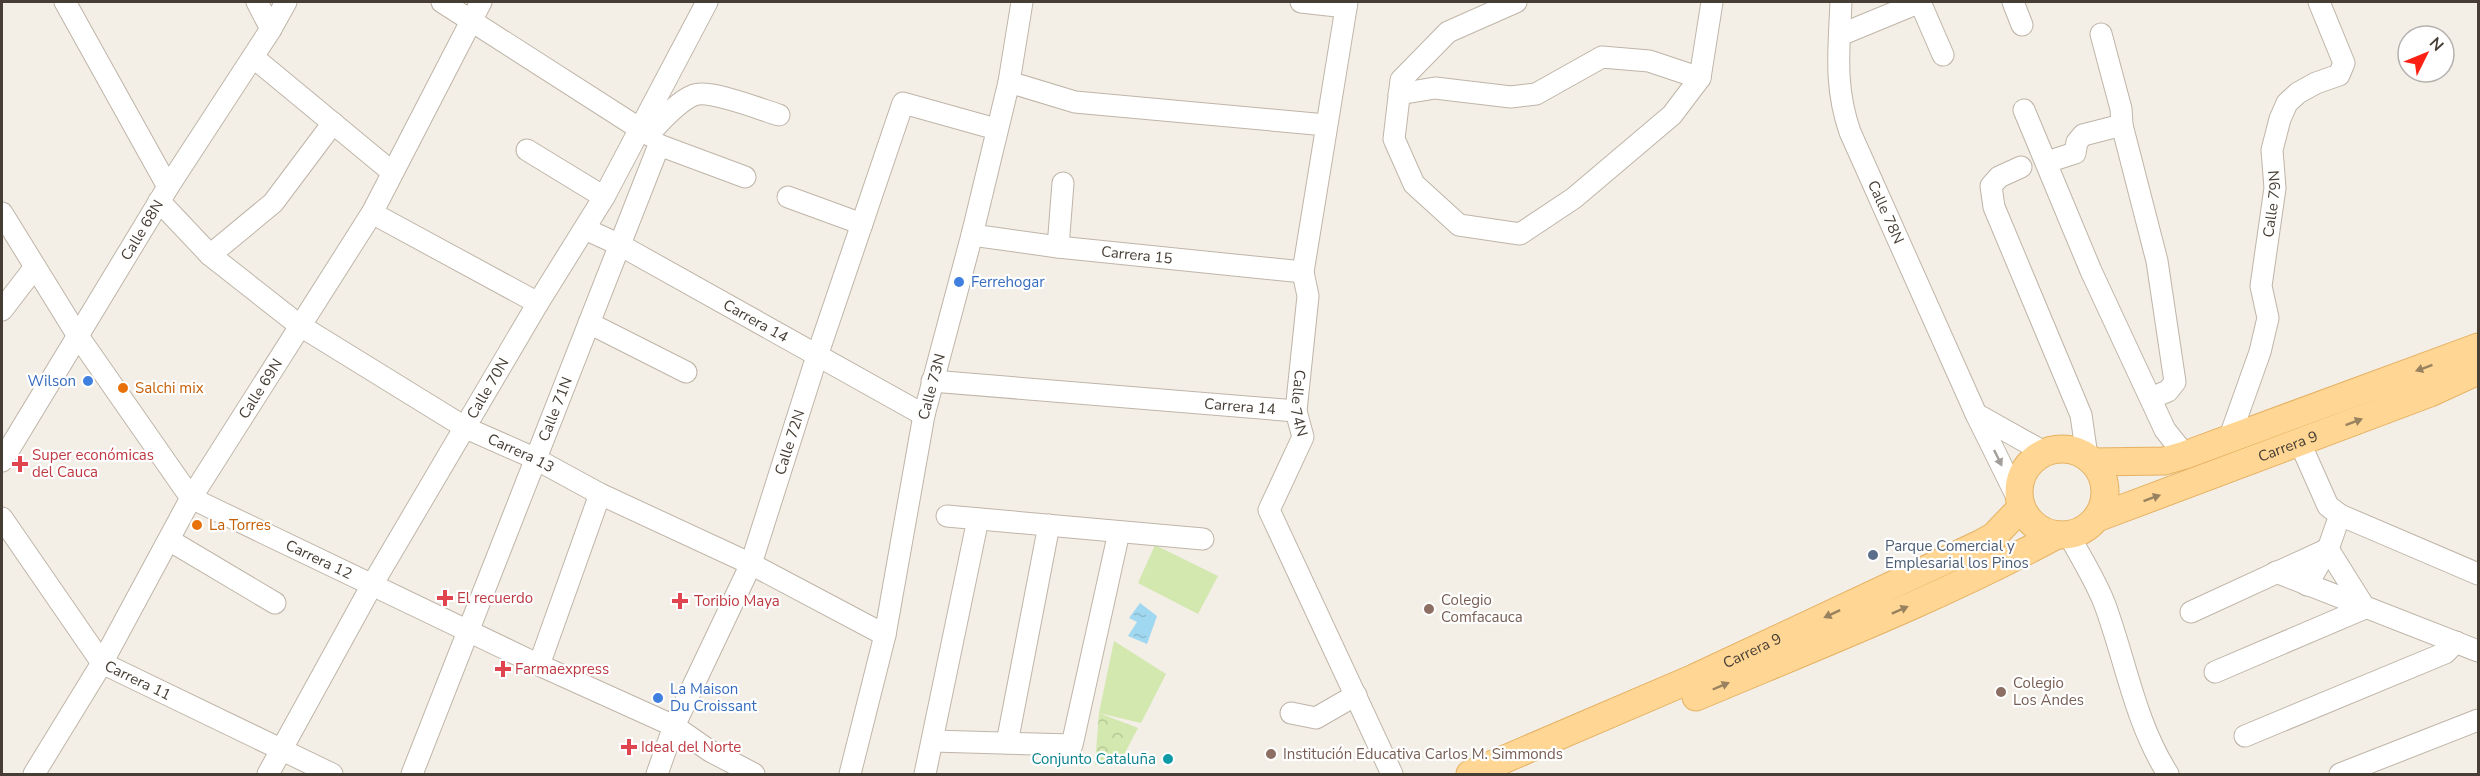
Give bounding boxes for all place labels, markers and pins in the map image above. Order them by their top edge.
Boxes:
place label: Ferrehogar [971,272,1045,292]
marker: Ferrehogar [952,275,966,289]
place label: Wilson [28,371,76,391]
marker: Wilson [81,374,95,388]
place label: Salchi mix [135,378,204,398]
marker: Salchi mix [116,381,130,395]
place label: Super económicas del Cauca [32,445,154,482]
marker: Super económicas del Cauca [13,457,27,471]
place label: La Torres [209,515,271,535]
marker: La Torres [190,518,204,532]
place label: Parque Comercial y Emplesarial los Pinos [1885,536,2029,573]
marker: Parque Comercial y Emplesarial los Pinos [1866,548,1880,562]
place label: El recuerdo [457,588,533,608]
place label: Colegio Comfacauca [1441,590,1523,627]
marker: El recuerdo [438,591,452,605]
place label: Toribio Maya [694,591,780,611]
marker: Toribio Maya [671,592,689,610]
marker: Colegio Comfacauca [1422,602,1436,616]
place label: Farmaexpress [515,659,609,679]
marker: Farmaexpress [496,662,510,676]
place label: Colegio Los Andes [2013,673,2084,710]
place label: La Maison Du Croissant [670,679,757,716]
marker: Colegio Los Andes [1994,685,2008,699]
marker: La Maison Du Croissant [651,691,665,705]
place label: Ideal del Norte [641,737,741,757]
marker: Ideal del Norte [622,740,636,754]
place label: Institución Educativa Carlos M. Simmonds [1283,744,1563,764]
marker: Institución Educativa Carlos M. Simmonds [1264,747,1278,761]
place label: Conjunto Cataluña [1031,749,1156,769]
marker: Conjunto Cataluña [1161,752,1175,766]

